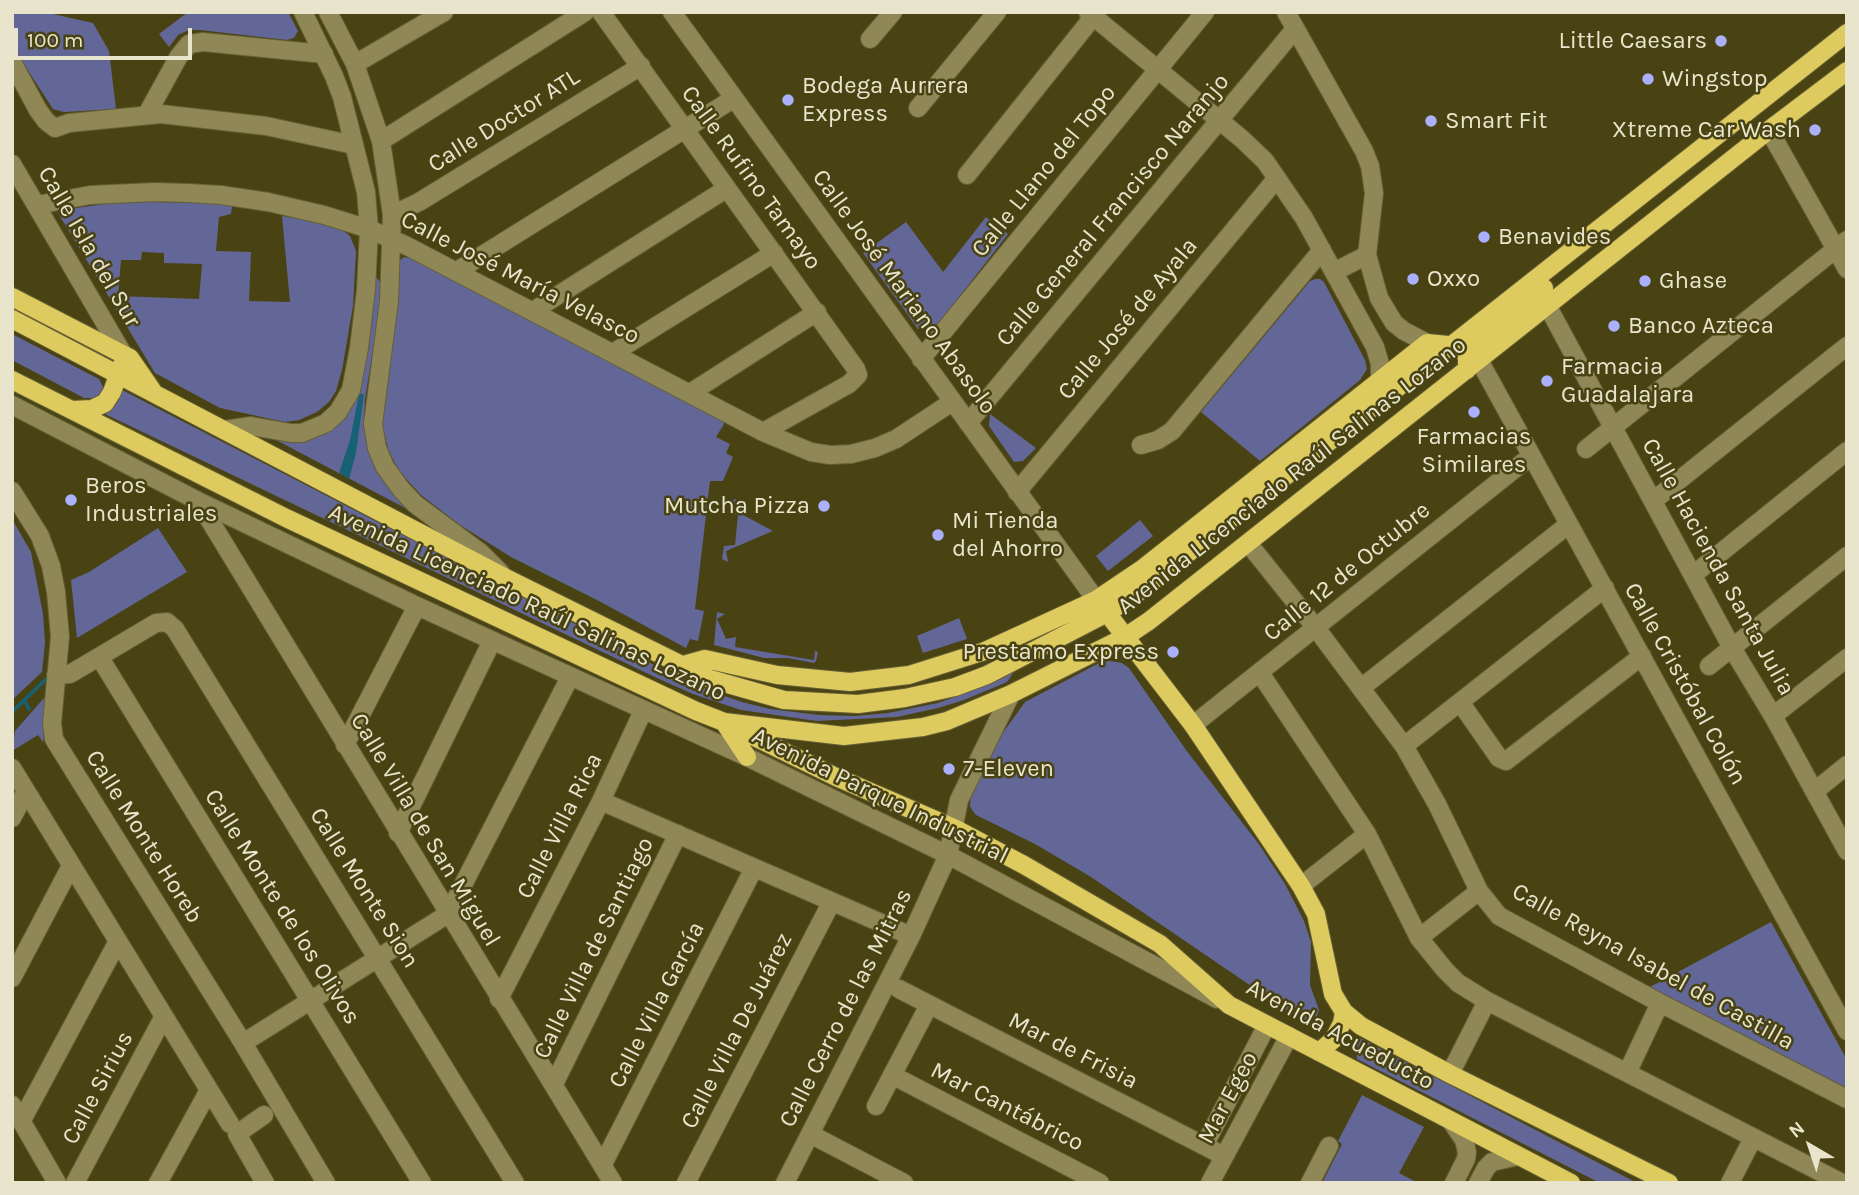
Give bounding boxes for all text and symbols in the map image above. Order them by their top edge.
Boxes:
scale bar [18,14,196,58]
place label: Little Caesars [1558,27,1707,55]
text: 100 m [27,28,84,52]
marker: Little Caesars [1713,33,1729,49]
street label: Calle Doctor ATL [423,63,585,179]
place label: Wingstop [1662,65,1767,93]
street label: Calle General Francisco Naranjo [990,68,1236,352]
marker: Wingstop [1640,71,1656,87]
place label: Bodega Aurrera Express [802,72,969,128]
street label: Calle Llano del Topo [966,79,1122,263]
street label: Calle Rufino Tamayo [675,80,827,276]
marker: Bodega Aurrera Express [780,92,796,108]
place label: Smart Fit [1445,107,1547,135]
marker: Smart Fit [1423,113,1439,129]
place label: Xtreme Car Wash [1612,116,1801,144]
marker: Xtreme Car Wash [1807,122,1823,138]
street label: Calle Isla del Sur [31,161,147,333]
street label: Calle José Mariano Abasolo [806,164,1002,420]
street label: Calle José María Velasco [396,205,644,351]
place label: Benavides [1498,223,1611,251]
marker: Benavides [1476,229,1492,245]
street label: Calle José de Ayala [1052,232,1204,406]
place label: Oxxo [1427,265,1480,293]
place label: Ghase [1659,267,1727,295]
marker: Oxxo [1405,271,1421,287]
marker: Ghase [1637,273,1653,289]
place label: Banco Azteca [1628,312,1774,340]
marker: Banco Azteca [1606,318,1622,334]
street label: Avenida Licenciado Raúl Salinas Lozano [1112,331,1472,621]
place label: Farmacia Guadalajara [1561,353,1694,409]
marker: Farmacia Guadalajara [1539,373,1555,389]
marker: Farmacias Similares [1466,404,1482,420]
place label: Farmacias Similares [1417,423,1531,479]
street label: Calle Hacienda Santa Julia [1635,433,1801,701]
place label: Beros Industriales [85,472,217,528]
marker: Beros Industriales [63,492,79,508]
place label: Mutcha Pizza [664,492,810,520]
street label: Calle 12 de Octubre [1258,496,1436,648]
street label: Avenida Licenciado Raúl Salinas Lozano [324,498,730,708]
marker: Mutcha Pizza [816,498,832,514]
place label: Mi Tienda del Ahorro [952,507,1063,563]
marker: Mi Tienda del Ahorro [930,527,946,543]
street label: Calle Cristóbal Colón [1617,578,1753,790]
place label: Prestamo Express [963,638,1159,666]
marker: Prestamo Express [1165,644,1181,660]
street label: Calle Villa de San Miguel [344,708,506,952]
street label: Avenida Parque Industrial [747,721,1013,871]
street label: Calle Monte Horeb [79,745,209,929]
street label: Calle Villa Rica [511,748,609,904]
place label: 7-Eleven [963,755,1054,783]
marker: 7-Eleven [941,761,957,777]
street label: Calle Monte de los Olivos [198,784,366,1030]
street label: Calle Monte Sion [303,803,425,973]
street label: Calle Villa de Santiago [528,833,660,1063]
street label: Calle Reyna Isabel de Castilla [1507,877,1799,1057]
street label: Calle Cerro de las Mitras [773,884,919,1132]
street label: Calle Villa García [603,917,711,1093]
street label: Calle Villa De Juárez [675,928,799,1134]
street label: Avenida Acueducto [1241,973,1439,1097]
street label: Mar de Frisia [1003,1006,1143,1096]
street label: Calle Sirius [56,1026,140,1150]
street label: Mar Egeo [1192,1047,1264,1149]
street label: Mar Cantábrico [926,1056,1088,1158]
north arrow [1775,1111,1845,1181]
text: N [1785,1117,1809,1143]

